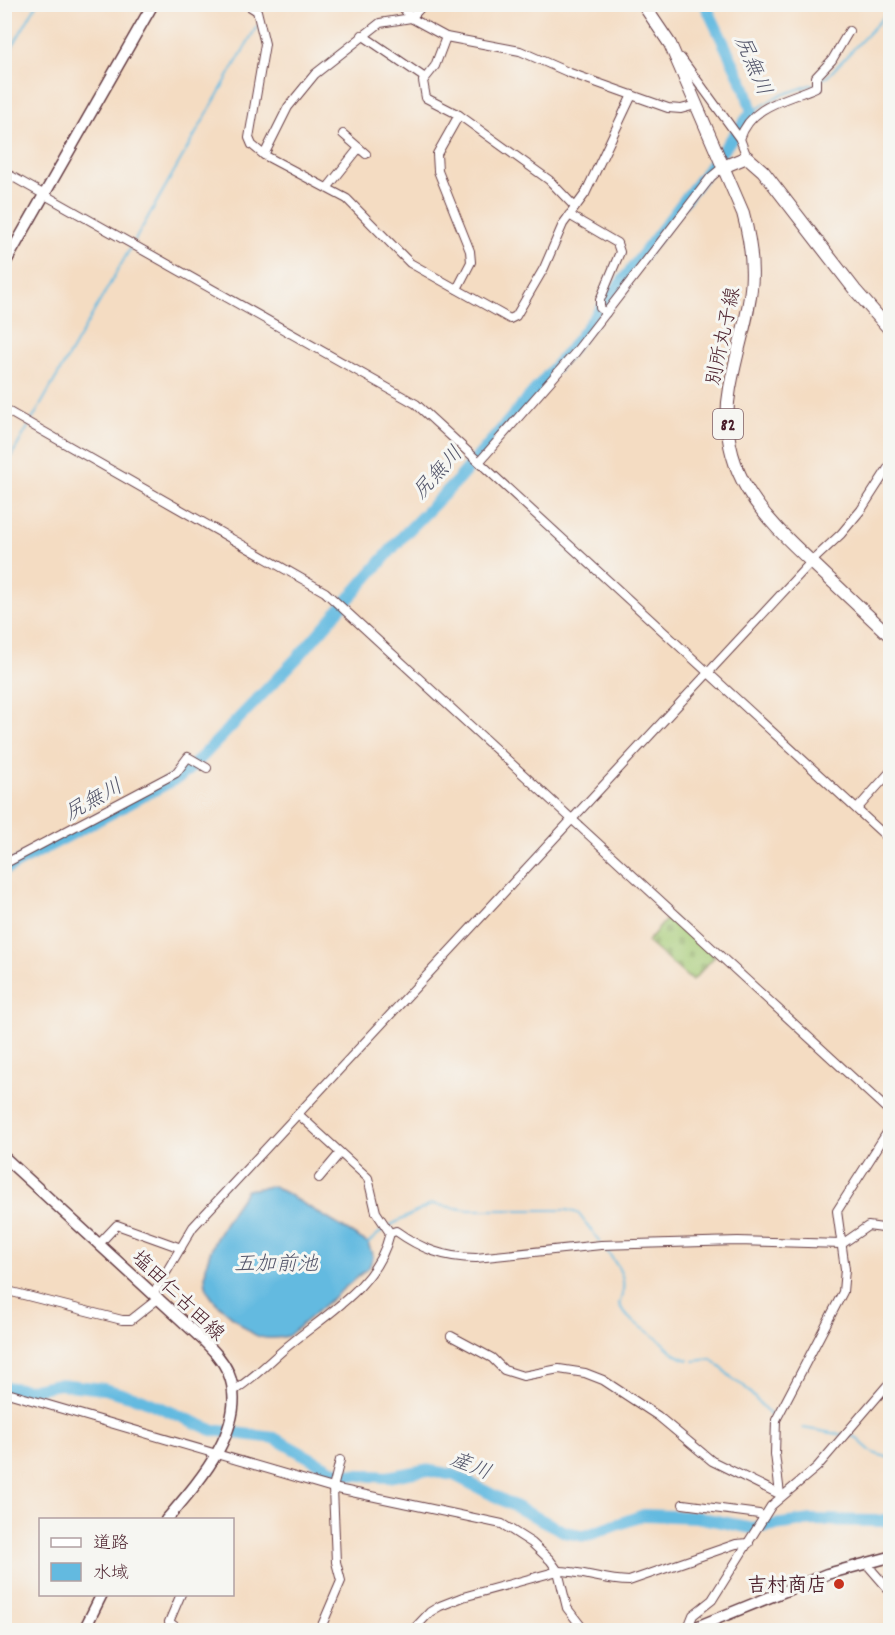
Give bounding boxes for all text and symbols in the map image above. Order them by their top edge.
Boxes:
water label: 尻無川 [725,31,777,101]
street label: 別所丸子線 [701,285,749,388]
road number: 82 [713,409,743,439]
water label: 尻無川 [407,441,471,507]
water label: 尻無川 [60,773,129,830]
street label: 塩田仁古田線 [124,1245,230,1349]
water label: 五加前池 [234,1251,319,1281]
water label: 産川 [445,1446,495,1490]
legend [39,1518,234,1596]
text: 道路 [93,1532,129,1557]
text: 水域 [93,1562,129,1587]
place label: 吉村商店 [747,1573,827,1601]
marker: 吉村商店 [832,1577,846,1591]

